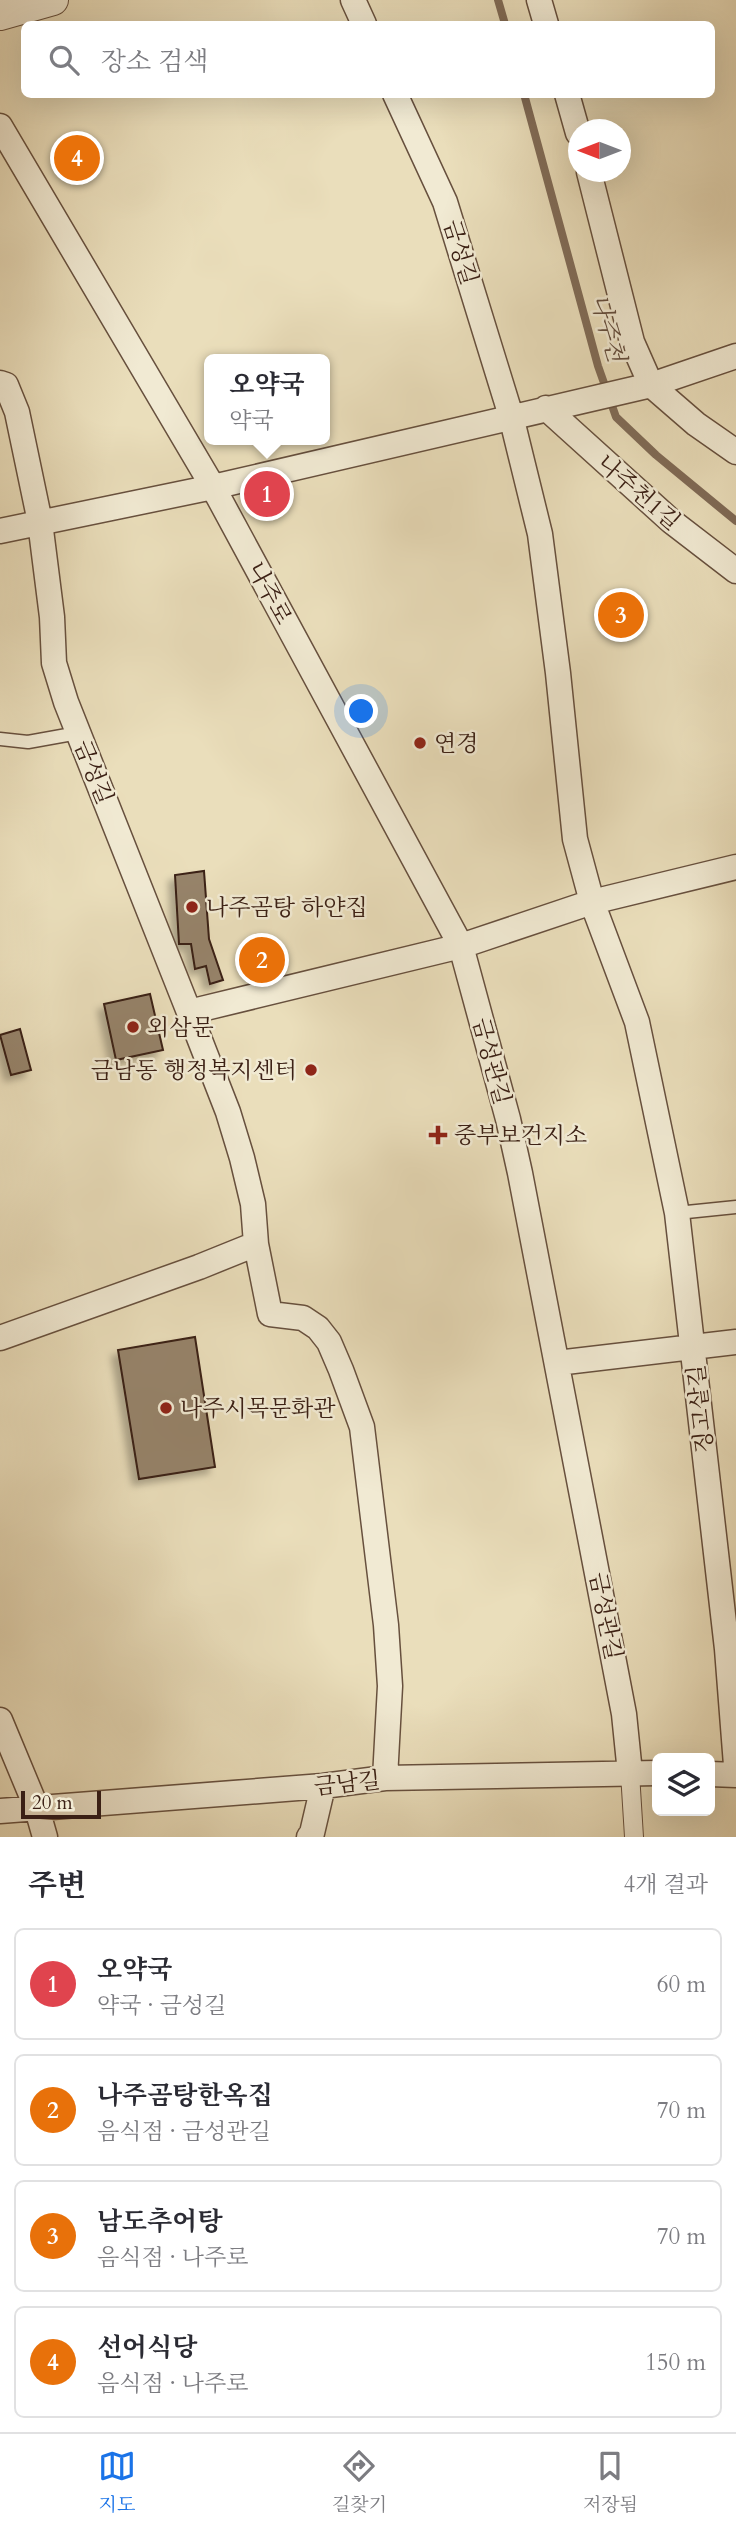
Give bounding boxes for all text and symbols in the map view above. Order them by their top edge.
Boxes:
search box [21,21,715,98]
icon: search [45,41,83,79]
text: 장소 검색 [101,44,208,79]
north arrow [568,119,631,182]
pin: 4 [54,132,100,184]
street label: 금성길 [436,216,485,289]
water label: 나주천 [582,290,633,368]
popup [204,354,330,445]
text: 오약국 [229,367,305,402]
text: 약국 [229,405,274,436]
street label: 나주천1길 [591,448,687,537]
pin: 1 [244,468,290,520]
street label: 나주로 [240,557,299,630]
pin: 3 [598,589,644,641]
your location [344,694,378,728]
place label: 연경 [434,728,478,759]
street label: 금성길 [67,735,120,809]
marker: 연경 [412,735,428,751]
place label: 나주곰탕 하얀집 [206,892,368,923]
marker: 나주곰탕 하얀집 [184,899,200,915]
pin: 2 [239,934,285,986]
place label: 외삼문 [147,1012,214,1043]
street label: 금성관길 [465,1014,518,1108]
marker: 외삼문 [125,1019,141,1035]
place label: 금남동 행정복지센터 [91,1055,297,1086]
marker: 금남동 행정복지센터 [303,1062,319,1078]
place label: 중부보건지소 [454,1120,587,1151]
marker: 중부보건지소 [428,1125,448,1145]
street label: 징고샅길 [680,1363,721,1455]
place label: 나주시목문화관 [180,1393,336,1424]
marker: 나주시목문화관 [158,1400,174,1416]
street label: 금성관길 [582,1570,629,1663]
map controls [652,1753,715,1816]
button: layers [652,1753,715,1816]
street label: 금남길 [312,1765,382,1802]
scale bar [21,1788,102,1820]
text: 20 m [32,1790,73,1816]
text: 주변 [28,1865,86,1906]
text: 4개 결과 [623,1869,708,1900]
text: 오약국 [97,1952,172,1987]
text: 1 [47,1969,59,2000]
text: 60 m [657,1969,706,2000]
text: 약국 · 금성길 [97,1990,226,2021]
text: 나주곰탕한옥집 [97,2078,273,2113]
text: 2 [47,2095,59,2126]
text: 70 m [657,2095,706,2126]
text: 음식점 · 금성관길 [97,2116,271,2147]
text: 남도추어탕 [97,2204,223,2239]
text: 3 [47,2221,59,2252]
text: 70 m [657,2221,706,2252]
text: 음식점 · 나주로 [97,2242,249,2273]
text: 선어식당 [97,2330,197,2365]
text: 4 [47,2347,59,2378]
text: 150 m [645,2347,706,2378]
text: 음식점 · 나주로 [97,2368,249,2399]
tab: 지도 [98,2447,136,2518]
tab: 길찾기 [332,2447,387,2518]
tab: 저장됨 [583,2447,638,2518]

